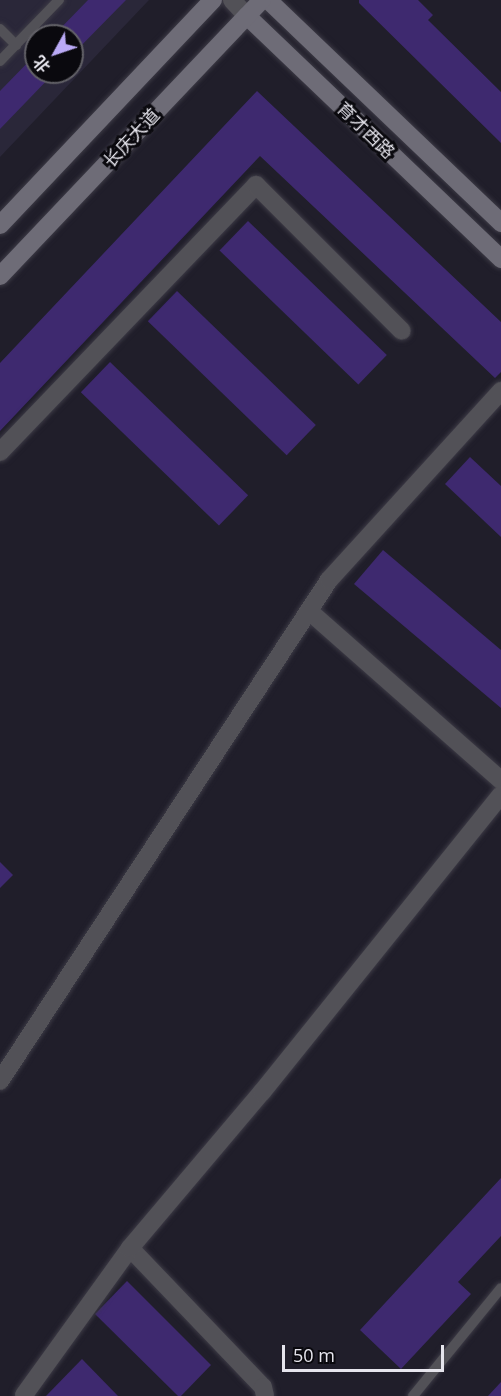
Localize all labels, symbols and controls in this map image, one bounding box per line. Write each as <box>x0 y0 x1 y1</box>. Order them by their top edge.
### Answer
north arrow <box>24 24 84 84</box>
text: 北 <box>28 51 55 77</box>
street label: 育才西路 <box>333 97 399 163</box>
street label: 长庆大道 <box>99 104 163 172</box>
scale bar <box>285 1333 447 1371</box>
text: 50 m <box>293 1343 335 1367</box>

